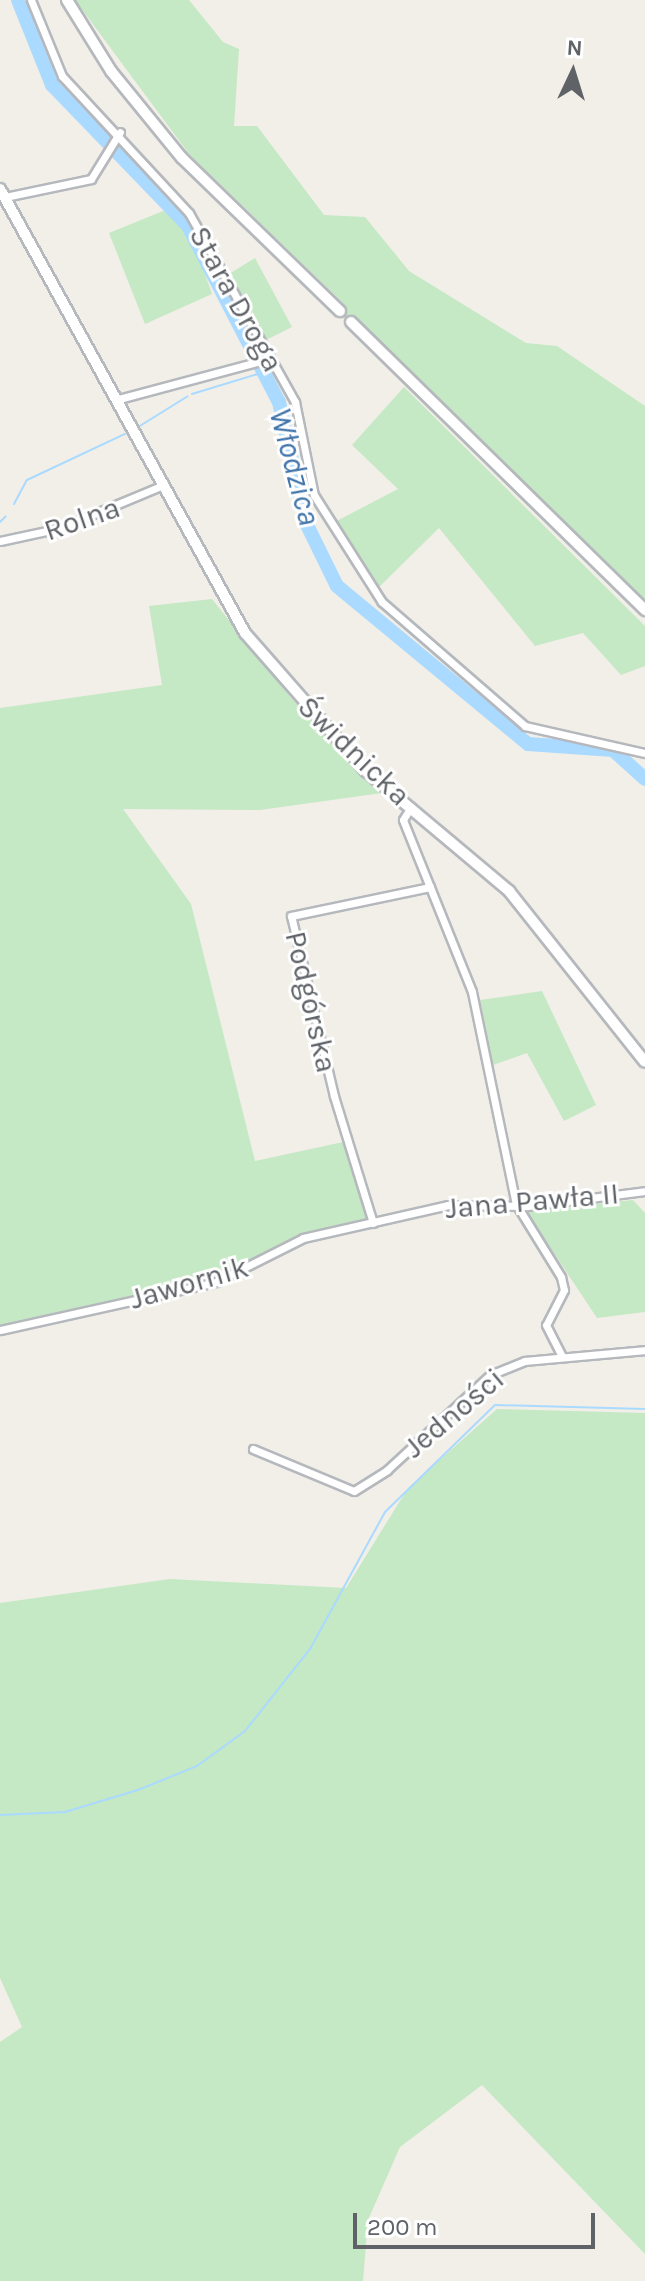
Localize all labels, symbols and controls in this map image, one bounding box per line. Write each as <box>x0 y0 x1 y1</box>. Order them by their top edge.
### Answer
north arrow <box>533 32 613 112</box>
text: N <box>566 35 583 62</box>
street label: Stara Droga <box>181 220 291 378</box>
water label: Włodzica <box>260 404 328 530</box>
street label: Rolna <box>39 489 125 549</box>
street label: Świdnicka <box>290 689 418 813</box>
street label: Podgórska <box>277 928 345 1076</box>
street label: Jana Pawła II <box>444 1175 620 1227</box>
street label: Jawornik <box>126 1249 252 1317</box>
street label: Jedności <box>396 1361 512 1465</box>
scale bar <box>357 2197 599 2247</box>
text: 200 m <box>367 2213 438 2241</box>

